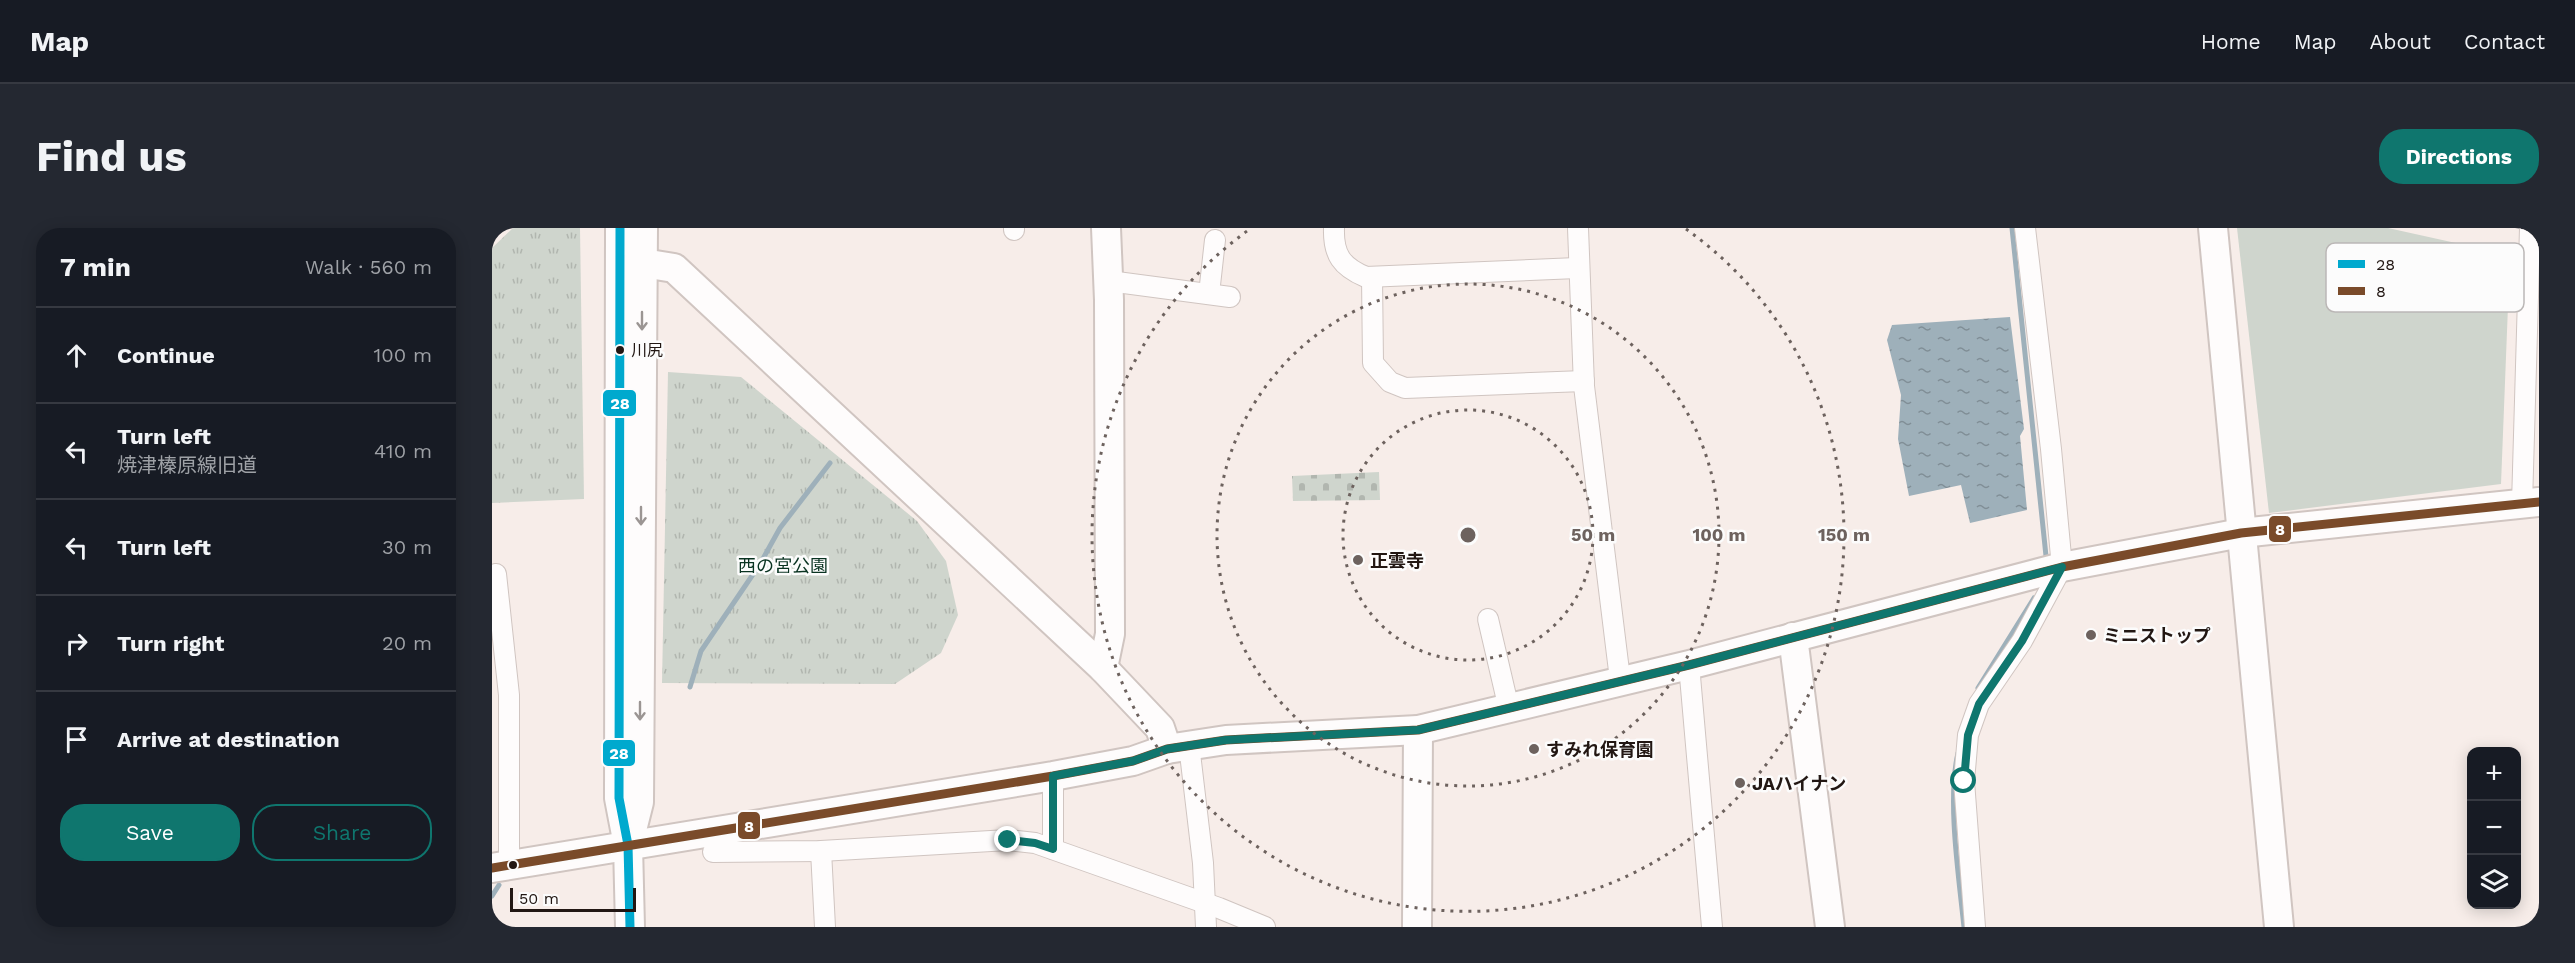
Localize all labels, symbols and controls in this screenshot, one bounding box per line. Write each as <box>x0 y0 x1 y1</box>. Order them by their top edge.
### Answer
text: Map <box>30 25 89 58</box>
text: Home <box>2201 29 2261 54</box>
text: Map <box>2294 29 2337 54</box>
text: About <box>2370 29 2431 54</box>
text: Contact <box>2464 29 2545 54</box>
button: Directions <box>2379 129 2539 184</box>
text: Find us <box>36 132 187 181</box>
legend <box>2326 243 2524 312</box>
text: 7 min <box>60 252 131 282</box>
text: Walk · 560 m <box>305 255 432 279</box>
text: 28 <box>2376 255 2395 274</box>
text: 8 <box>2376 282 2386 301</box>
one-way arrow <box>636 311 648 331</box>
icon: ahead <box>60 339 93 372</box>
place label: 川尻 <box>631 341 663 360</box>
text: Continue <box>117 343 215 368</box>
text: 100 m <box>373 343 432 367</box>
marker: 川尻 <box>614 344 626 356</box>
line badge: 28 <box>602 389 637 417</box>
text: 28 <box>610 394 630 413</box>
text: Turn left <box>117 424 211 449</box>
icon: left <box>60 435 93 468</box>
text: 410 m <box>374 439 432 463</box>
text: 焼津榛原線旧道 <box>117 453 257 477</box>
one-way arrow <box>635 506 647 526</box>
line badge: 8 <box>2268 515 2292 543</box>
text: 8 <box>2275 520 2285 539</box>
text: 50 m <box>1571 524 1615 545</box>
text: 100 m <box>1692 524 1746 545</box>
text: 150 m <box>1818 524 1870 545</box>
centre of rings <box>1458 525 1478 545</box>
icon: left <box>60 531 93 564</box>
text: Turn left <box>117 535 211 560</box>
text: 30 m <box>382 535 432 559</box>
place label: 正雲寺 <box>1370 550 1424 571</box>
marker: 正雲寺 <box>1351 553 1365 567</box>
park label: 西の宮公園 <box>738 555 828 576</box>
place label: ミニストップ <box>2103 625 2211 646</box>
icon: right <box>60 627 93 660</box>
marker: ミニストップ <box>2084 628 2098 642</box>
text: Turn right <box>117 631 224 656</box>
text: 20 m <box>382 631 432 655</box>
one-way arrow <box>634 701 646 721</box>
icon: arrive <box>60 723 93 756</box>
text: Arrive at destination <box>117 727 340 752</box>
line badge: 28 <box>602 739 636 767</box>
place label: すみれ保育園 <box>1546 739 1654 760</box>
marker: すみれ保育園 <box>1527 742 1541 756</box>
text: 28 <box>609 744 629 763</box>
map controls <box>2467 747 2521 909</box>
button: + <box>2467 747 2521 801</box>
route start <box>1950 767 1976 793</box>
place label: JAハイナン <box>1752 773 1846 794</box>
marker: JAハイナン <box>1733 776 1747 790</box>
button: − <box>2467 801 2521 855</box>
button: Save <box>60 804 240 861</box>
button: Share <box>252 804 432 861</box>
line badge: 8 <box>737 811 761 840</box>
text: 8 <box>744 817 754 836</box>
route end <box>994 826 1020 852</box>
button: layers <box>2467 855 2521 909</box>
unlabelled marker <box>507 859 519 871</box>
scale bar <box>510 885 636 912</box>
text: 50 m <box>519 889 559 908</box>

